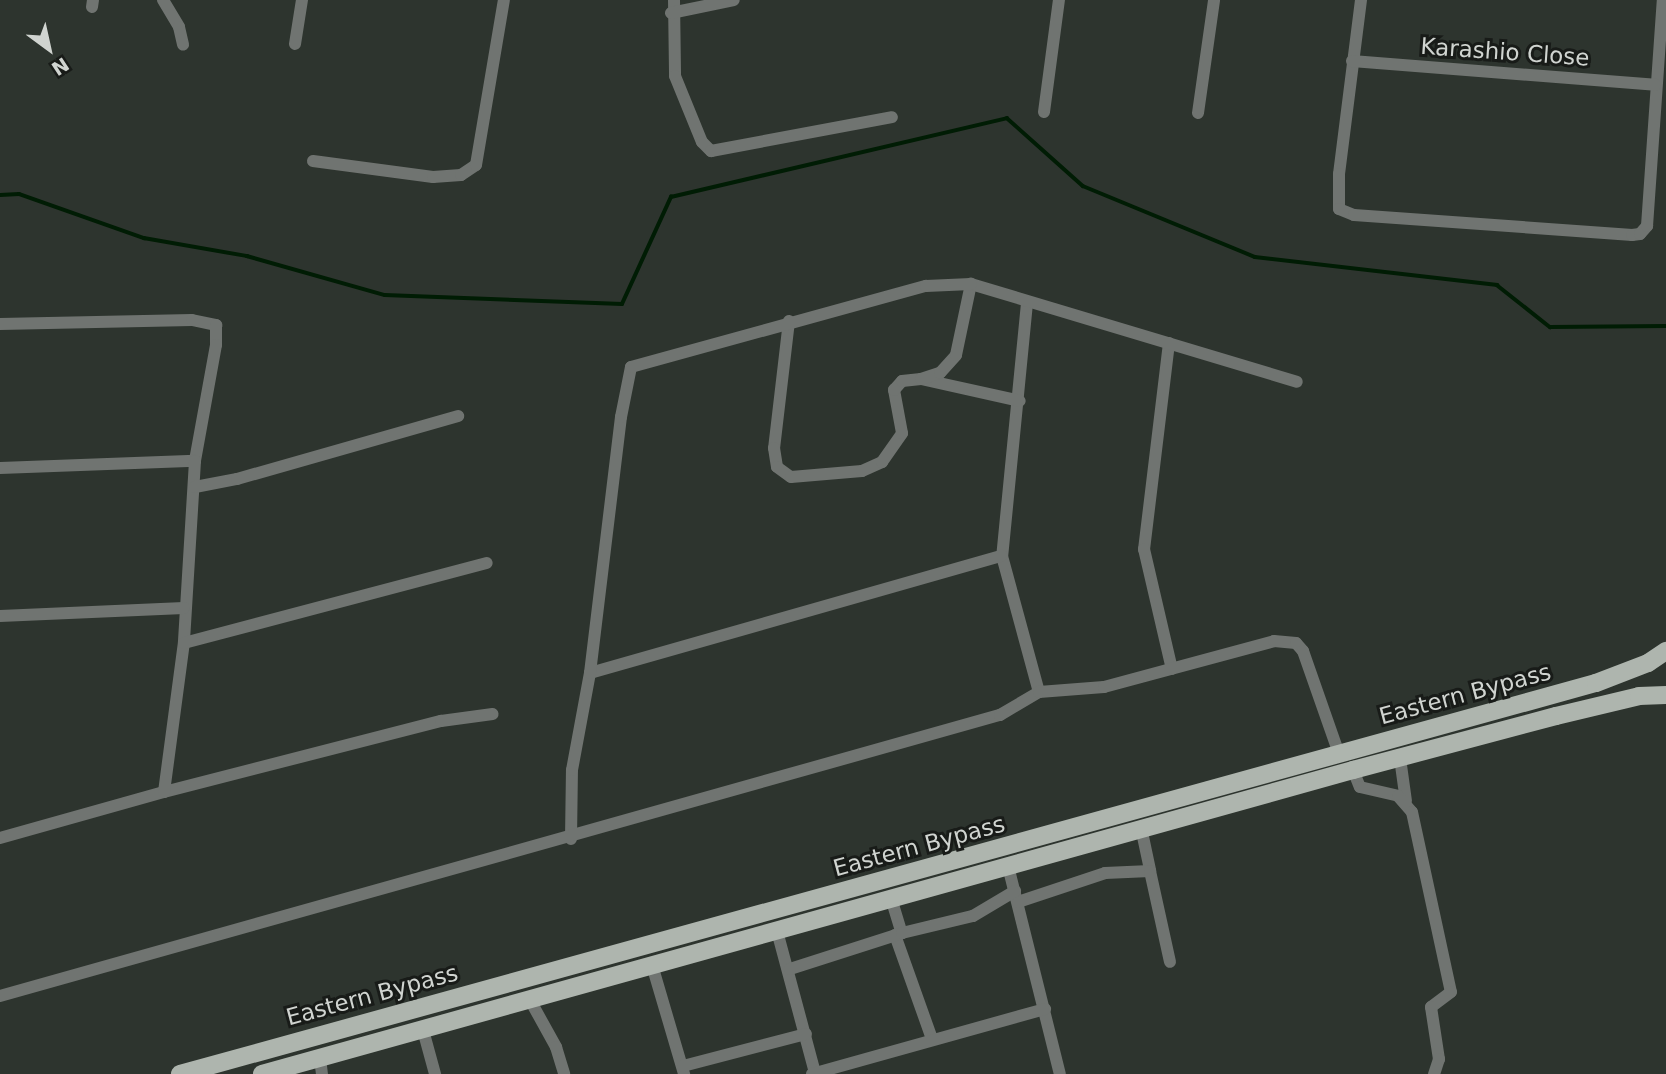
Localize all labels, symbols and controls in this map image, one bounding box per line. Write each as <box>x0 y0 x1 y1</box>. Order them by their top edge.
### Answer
north arrow <box>14 14 84 84</box>
street label: Karashio Close <box>1420 32 1590 72</box>
text: N <box>48 53 73 80</box>
street label: Eastern Bypass <box>1376 658 1554 730</box>
street label: Eastern Bypass <box>830 810 1008 882</box>
street label: Eastern Bypass <box>283 959 461 1031</box>

